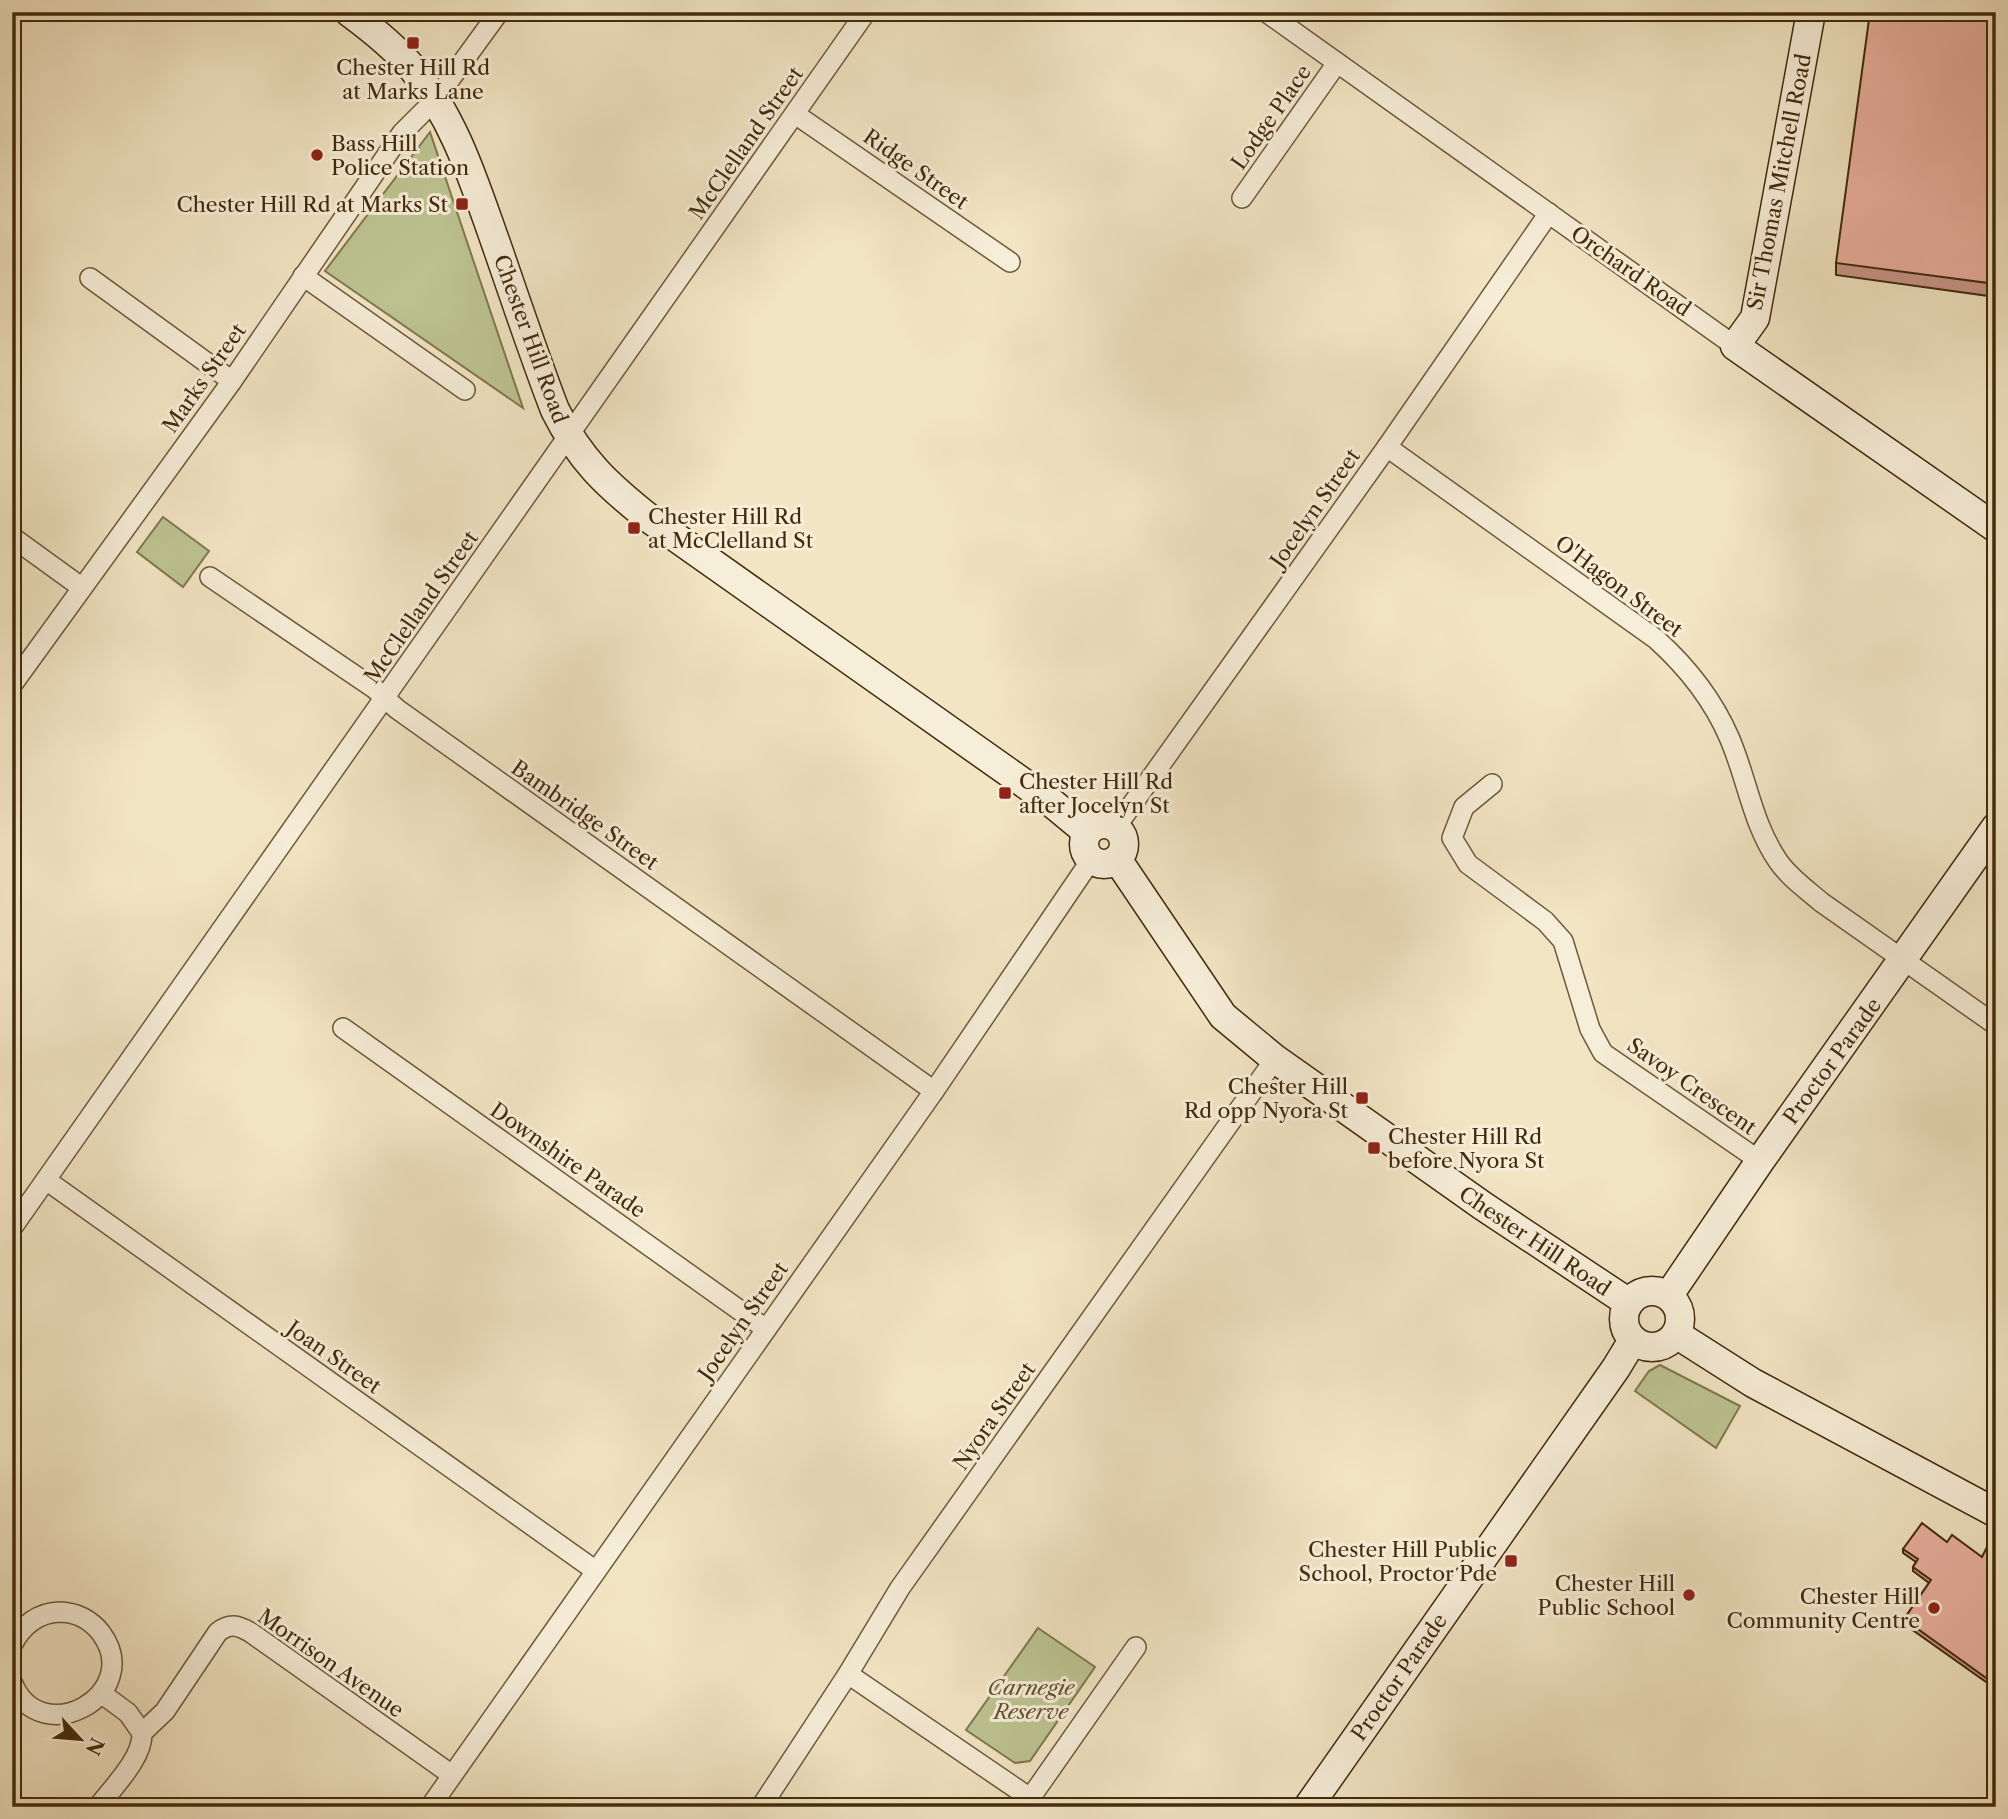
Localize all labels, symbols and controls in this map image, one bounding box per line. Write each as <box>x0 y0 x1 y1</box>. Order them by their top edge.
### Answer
marker: Chester Hill Rd at Marks Lane <box>405 35 421 51</box>
street label: Sir Thomas Mitchell Road <box>1742 52 1816 312</box>
place label: Chester Hill Rd at Marks Lane <box>336 55 490 104</box>
street label: Lodge Place <box>1226 60 1316 174</box>
street label: McClelland Street <box>684 61 808 224</box>
street label: Ridge Street <box>859 124 974 215</box>
place label: Bass Hill Police Station <box>331 131 469 180</box>
marker: Bass Hill Police Station <box>309 147 325 163</box>
place label: Chester Hill Rd at Marks St <box>177 192 449 217</box>
marker: Chester Hill Rd at Marks St <box>454 196 470 212</box>
street label: Orchard Road <box>1566 221 1696 322</box>
street label: Chester Hill Road <box>489 251 573 427</box>
street label: Marks Street <box>157 318 251 437</box>
street label: Jocelyn Street <box>1263 444 1365 574</box>
place label: Chester Hill Rd at McClelland St <box>648 504 814 553</box>
marker: Chester Hill Rd at McClelland St <box>626 520 642 536</box>
street label: McClelland Street <box>359 525 483 688</box>
street label: O'Hagon Street <box>1550 530 1688 642</box>
street label: Bambridge Street <box>507 755 664 875</box>
place label: Chester Hill Rd after Jocelyn St <box>1019 769 1173 818</box>
marker: Chester Hill Rd after Jocelyn St <box>997 785 1013 801</box>
street label: Proctor Parade <box>1778 993 1886 1129</box>
street label: Savoy Crescent <box>1623 1032 1762 1140</box>
place label: Chester Hill Rd opp Nyora St <box>1184 1074 1349 1123</box>
marker: Chester Hill Rd opp Nyora St <box>1354 1090 1370 1106</box>
street label: Downshire Parade <box>486 1097 650 1223</box>
place label: Chester Hill Rd before Nyora St <box>1388 1124 1545 1173</box>
marker: Chester Hill Rd before Nyora St <box>1366 1140 1382 1156</box>
street label: Chester Hill Road <box>1454 1181 1616 1301</box>
street label: Jocelyn Street <box>691 1257 793 1387</box>
street label: Joan Street <box>280 1314 386 1399</box>
street label: Nyora Street <box>948 1357 1041 1475</box>
place label: Chester Hill Public School, Proctor Pde <box>1299 1537 1497 1586</box>
marker: Chester Hill Public School, Proctor Pde <box>1503 1553 1519 1569</box>
place label: Chester Hill Public School <box>1538 1571 1675 1620</box>
place label: Chester Hill Community Centre <box>1726 1584 1920 1633</box>
marker: Chester Hill Public School <box>1681 1587 1697 1603</box>
marker: Chester Hill Community Centre <box>1926 1600 1942 1616</box>
street label: Morrison Avenue <box>253 1603 409 1723</box>
street label: Proctor Parade <box>1346 1609 1452 1745</box>
park label: Carnegie Reserve <box>988 1675 1075 1724</box>
north arrow <box>46 1703 116 1773</box>
text: N <box>81 1734 109 1759</box>

